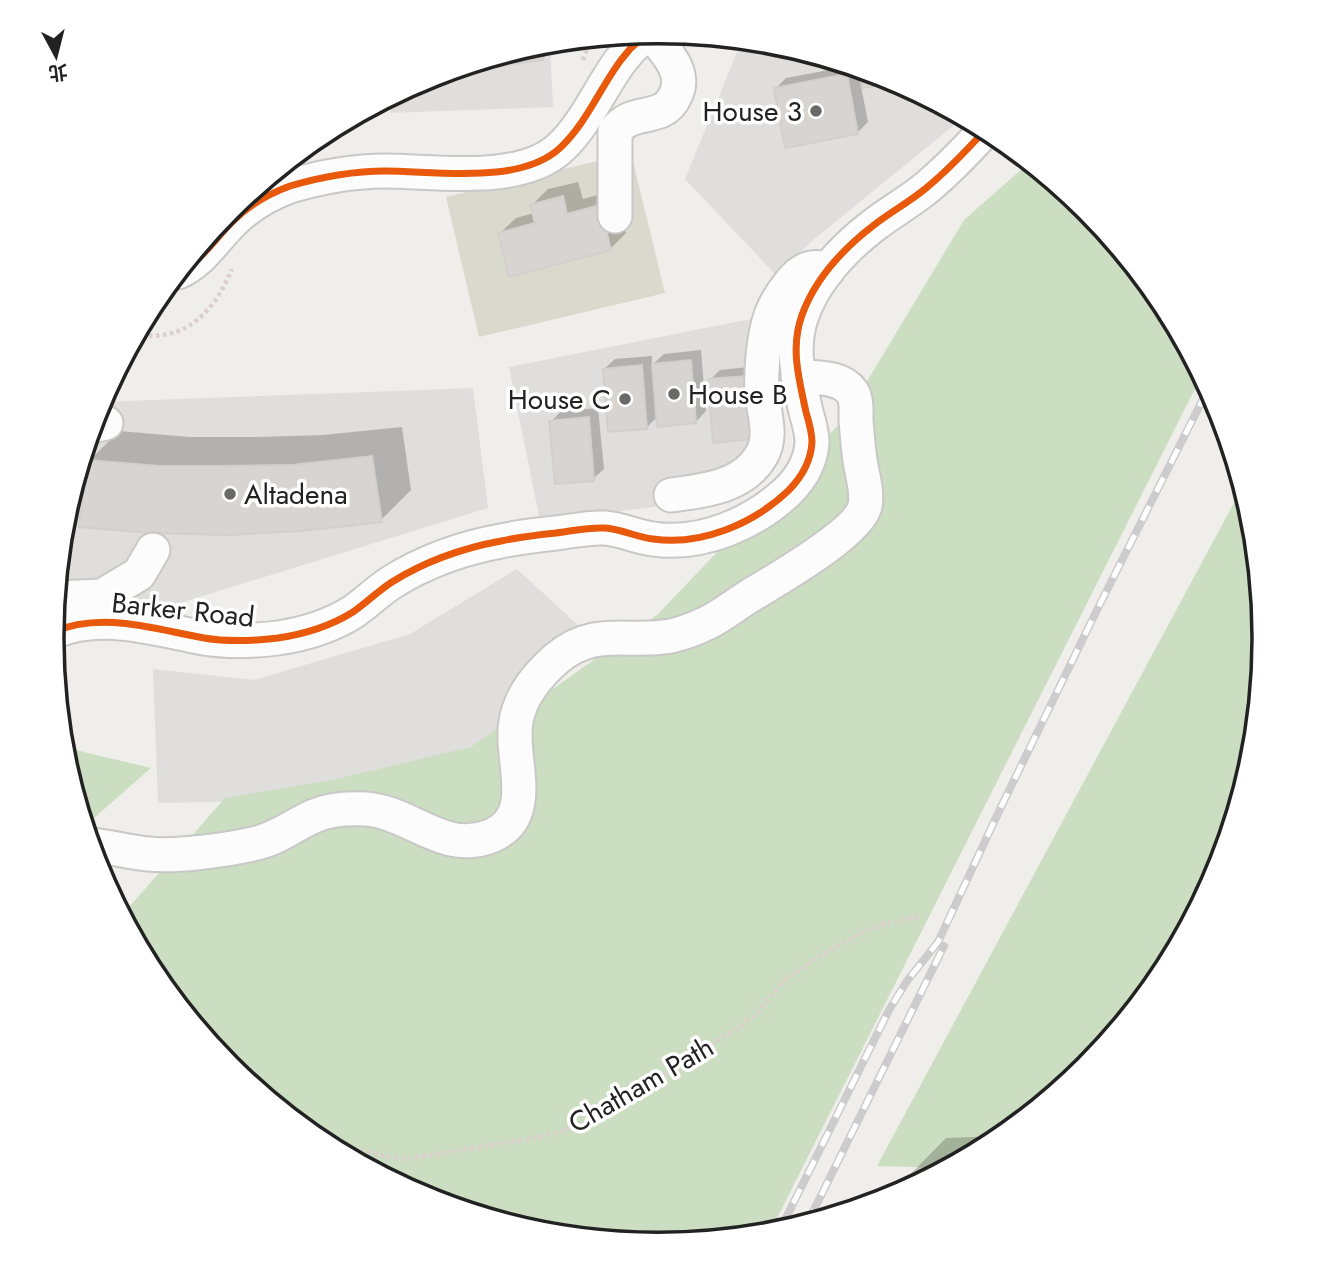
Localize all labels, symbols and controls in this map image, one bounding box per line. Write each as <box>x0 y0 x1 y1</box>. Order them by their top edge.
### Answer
north arrow <box>21 21 91 91</box>
text: 北 <box>47 58 69 87</box>
place label: House 3 <box>703 91 802 132</box>
marker: House 3 <box>808 103 824 119</box>
place label: House B <box>688 374 788 415</box>
place label: House C <box>508 379 611 420</box>
marker: House B <box>666 386 682 402</box>
marker: House C <box>617 391 633 407</box>
place label: Altadena <box>244 474 348 515</box>
marker: Altadena <box>222 486 238 502</box>
street label: Barker Road <box>110 582 256 638</box>
street label: Chatham Path <box>561 1027 721 1143</box>

